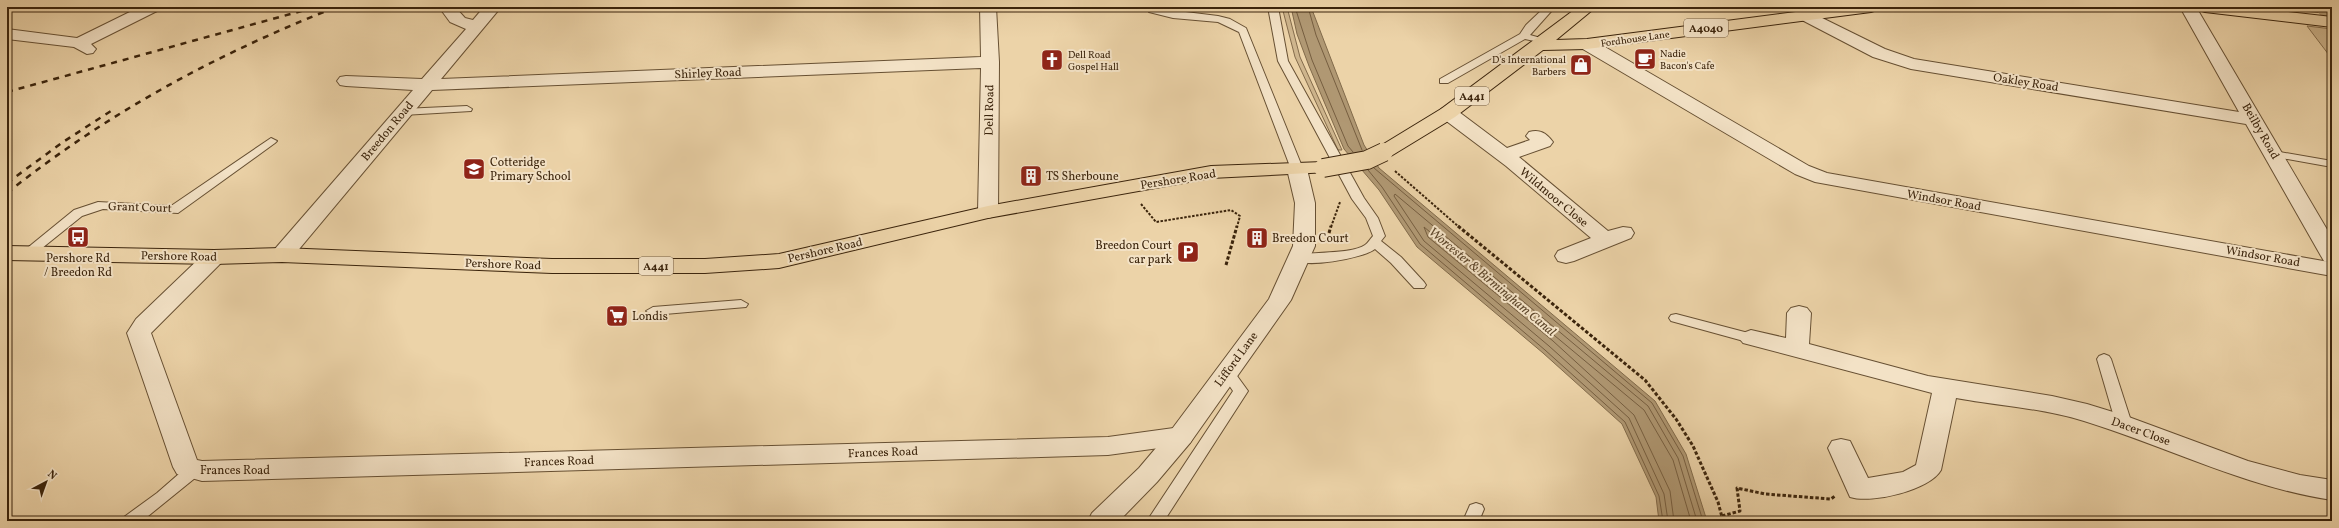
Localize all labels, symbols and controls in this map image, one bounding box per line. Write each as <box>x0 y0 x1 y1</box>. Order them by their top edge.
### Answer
road number: A4040 <box>1684 19 1728 37</box>
street label: Fordhouse Lane <box>1600 27 1671 51</box>
cafe icon: Nadie Bacon's Cafe <box>1632 46 1658 72</box>
church icon: Dell Road Gospel Hall <box>1039 47 1065 73</box>
place label: Nadie Bacon's Cafe <box>1660 47 1715 73</box>
place label: Dell Road Gospel Hall <box>1068 48 1119 74</box>
shop icon: D's International Barbers <box>1568 52 1594 78</box>
place label: D's International Barbers <box>1492 53 1566 79</box>
street label: Shirley Road <box>674 65 742 83</box>
street label: Oakley Road <box>1992 70 2060 96</box>
street label: Dell Road <box>982 84 998 136</box>
road number: A441 <box>1455 87 1489 105</box>
street label: Breedon Road <box>358 98 418 165</box>
street label: Beilby Road <box>2238 100 2283 163</box>
place label: Cotteridge Primary School <box>490 155 571 185</box>
school or university icon: Cotteridge Primary School <box>461 156 487 182</box>
building icon: TS Sherboune <box>1018 163 1044 189</box>
street label: Wildmoor Close <box>1516 164 1591 231</box>
street label: Pershore Road <box>1139 166 1217 194</box>
place label: TS Sherboune <box>1046 169 1119 185</box>
street label: Windsor Road <box>1905 187 1983 215</box>
street label: Grant Court <box>108 199 172 217</box>
bus stop icon: Pershore Rd / Breedon Rd <box>65 224 91 250</box>
water label: Worcester & Birmingham Canal <box>1424 224 1560 342</box>
building icon: Breedon Court <box>1244 225 1270 251</box>
place label: Breedon Court <box>1272 231 1349 247</box>
street label: Pershore Road <box>786 235 864 267</box>
place label: Breedon Court car park <box>1095 238 1172 268</box>
parking icon: Breedon Court car park <box>1175 239 1201 265</box>
street label: Windsor Road <box>2224 243 2302 271</box>
street label: Pershore Road <box>141 248 218 266</box>
place label: Pershore Rd / Breedon Rd <box>44 251 112 281</box>
street label: Pershore Road <box>465 256 542 274</box>
road number: A441 <box>639 257 673 275</box>
supermarket icon: Londis <box>604 303 630 329</box>
place label: Londis <box>632 309 668 325</box>
street label: Lifford Lane <box>1211 329 1262 390</box>
street label: Dacer Close <box>2109 414 2173 450</box>
street label: Frances Road <box>848 444 919 462</box>
street label: Frances Road <box>524 453 595 471</box>
north arrow <box>26 462 66 502</box>
street label: Frances Road <box>200 463 270 479</box>
text: N <box>44 467 60 484</box>

